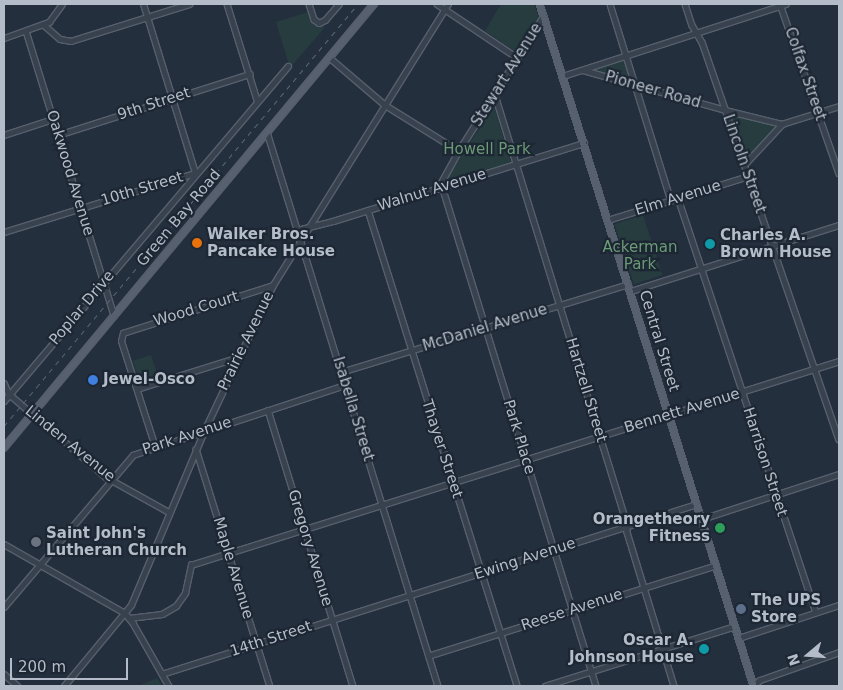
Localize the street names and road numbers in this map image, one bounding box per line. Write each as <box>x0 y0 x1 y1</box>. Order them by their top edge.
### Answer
street label: Stewart Avenue <box>468 20 546 130</box>
street label: Colfax Street <box>781 25 829 123</box>
street label: Pioneer Road <box>603 68 703 112</box>
street label: 9th Street <box>115 84 193 124</box>
street label: Oakwood Avenue <box>42 108 98 238</box>
street label: Lincoln Street <box>719 112 769 216</box>
street label: Walnut Avenue <box>376 165 488 215</box>
street label: Green Bay Road <box>133 166 225 270</box>
street label: 10th Street <box>99 168 185 210</box>
street label: Elm Avenue <box>633 176 723 220</box>
street label: Poplar Drive <box>46 267 118 349</box>
street label: Wood Court <box>151 288 241 330</box>
street label: Prairie Avenue <box>214 288 278 394</box>
street label: Central Street <box>635 288 683 394</box>
street label: McDaniel Avenue <box>420 300 550 356</box>
street label: Hartzell Street <box>562 336 610 444</box>
street label: Isabella Street <box>329 355 377 463</box>
street label: Bennett Avenue <box>622 385 742 437</box>
street label: Thayer Street <box>418 397 466 501</box>
street label: Park Place <box>499 398 539 476</box>
street label: Linden Avenue <box>21 402 119 486</box>
street label: Harrison Street <box>739 405 791 519</box>
street label: Park Avenue <box>140 413 234 459</box>
street label: Gregory Avenue <box>284 488 336 608</box>
street label: Maple Avenue <box>209 515 257 621</box>
street label: Ewing Avenue <box>472 534 578 584</box>
street label: Reese Avenue <box>519 585 625 635</box>
street label: 14th Street <box>228 617 314 661</box>

